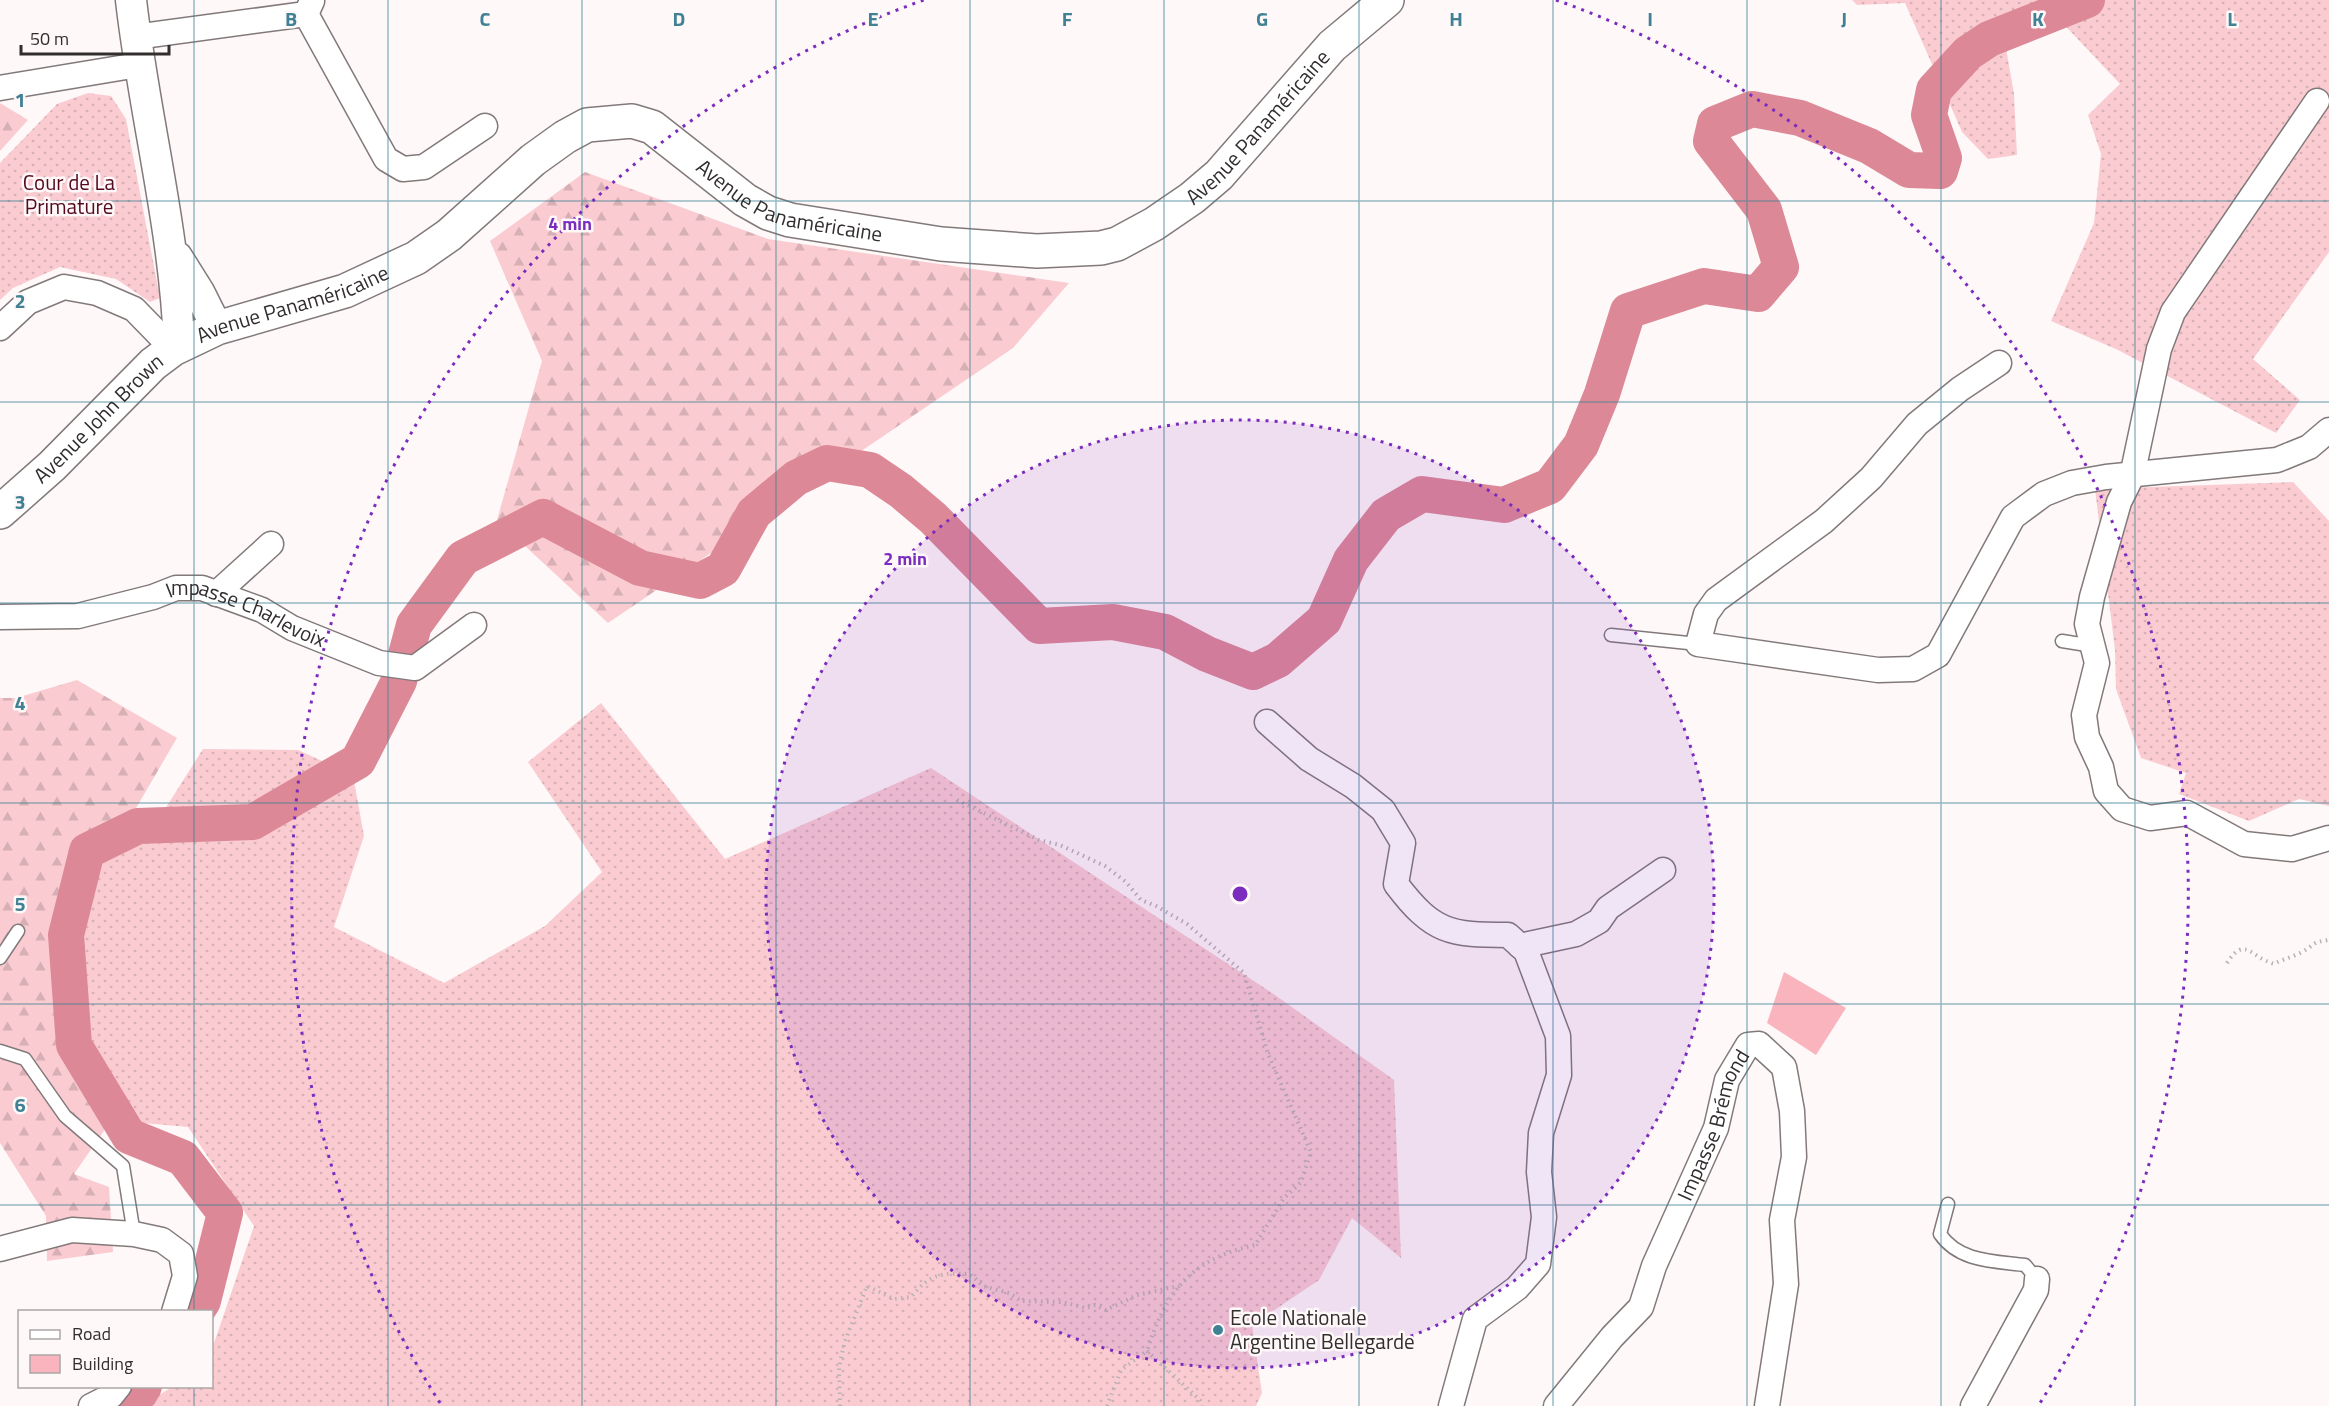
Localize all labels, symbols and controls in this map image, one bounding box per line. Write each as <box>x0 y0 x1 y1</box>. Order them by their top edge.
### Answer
text: B <box>285 3 297 34</box>
text: C <box>480 3 491 34</box>
text: D <box>673 3 685 34</box>
text: E <box>867 3 879 34</box>
text: F <box>1062 3 1073 34</box>
text: G <box>1256 3 1268 34</box>
text: H <box>1449 3 1463 34</box>
text: I <box>1647 3 1653 34</box>
text: J <box>1841 3 1847 34</box>
text: K <box>2032 3 2044 34</box>
text: L <box>2227 3 2237 34</box>
scale bar <box>21 18 170 56</box>
text: 50 m <box>30 25 69 52</box>
street label: Avenue Panaméricaine <box>1178 42 1337 212</box>
text: 1 <box>14 84 26 115</box>
street label: Avenue Panaméricaine <box>690 151 885 249</box>
park label: Cour de La Primature <box>23 166 116 222</box>
text: 4 min <box>548 210 592 237</box>
street label: Avenue Panaméricaine <box>190 256 394 351</box>
text: 2 <box>14 285 26 316</box>
street label: Avenue John Brown <box>26 345 170 490</box>
text: 3 <box>14 486 26 517</box>
text: 2 min <box>883 545 927 572</box>
street label: Impasse Charlevoix <box>160 571 331 655</box>
text: 4 <box>14 687 26 718</box>
centre of rings <box>1230 884 1250 904</box>
text: 5 <box>14 888 26 919</box>
street label: Impasse Brémond <box>1668 1043 1757 1206</box>
text: 6 <box>14 1089 26 1120</box>
place label: Ecole Nationale Argentine Bellegarde <box>1230 1301 1415 1357</box>
legend <box>18 1310 213 1388</box>
text: Road <box>72 1320 111 1347</box>
marker: Ecole Nationale Argentine Bellegarde <box>1211 1323 1225 1337</box>
text: Building <box>72 1350 133 1377</box>

